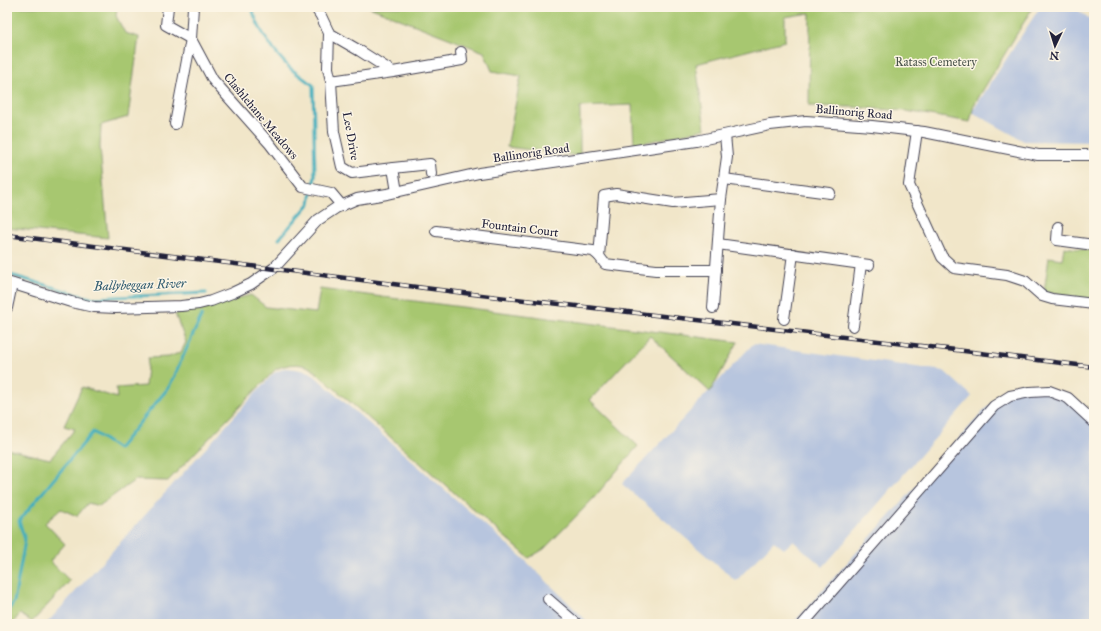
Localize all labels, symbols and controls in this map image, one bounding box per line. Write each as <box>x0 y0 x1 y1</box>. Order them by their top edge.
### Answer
north arrow <box>1035 26 1075 66</box>
text: N <box>1049 49 1059 62</box>
park label: Ratass Cemetery <box>895 55 977 69</box>
street label: Clashlehane Meadows <box>221 70 301 162</box>
street label: Ballinorig Road <box>815 102 893 123</box>
street label: Lee Drive <box>340 111 362 161</box>
street label: Ballinorig Road <box>492 141 570 166</box>
street label: Fountain Court <box>481 216 560 240</box>
water label: Ballybeggan River <box>93 275 187 295</box>

